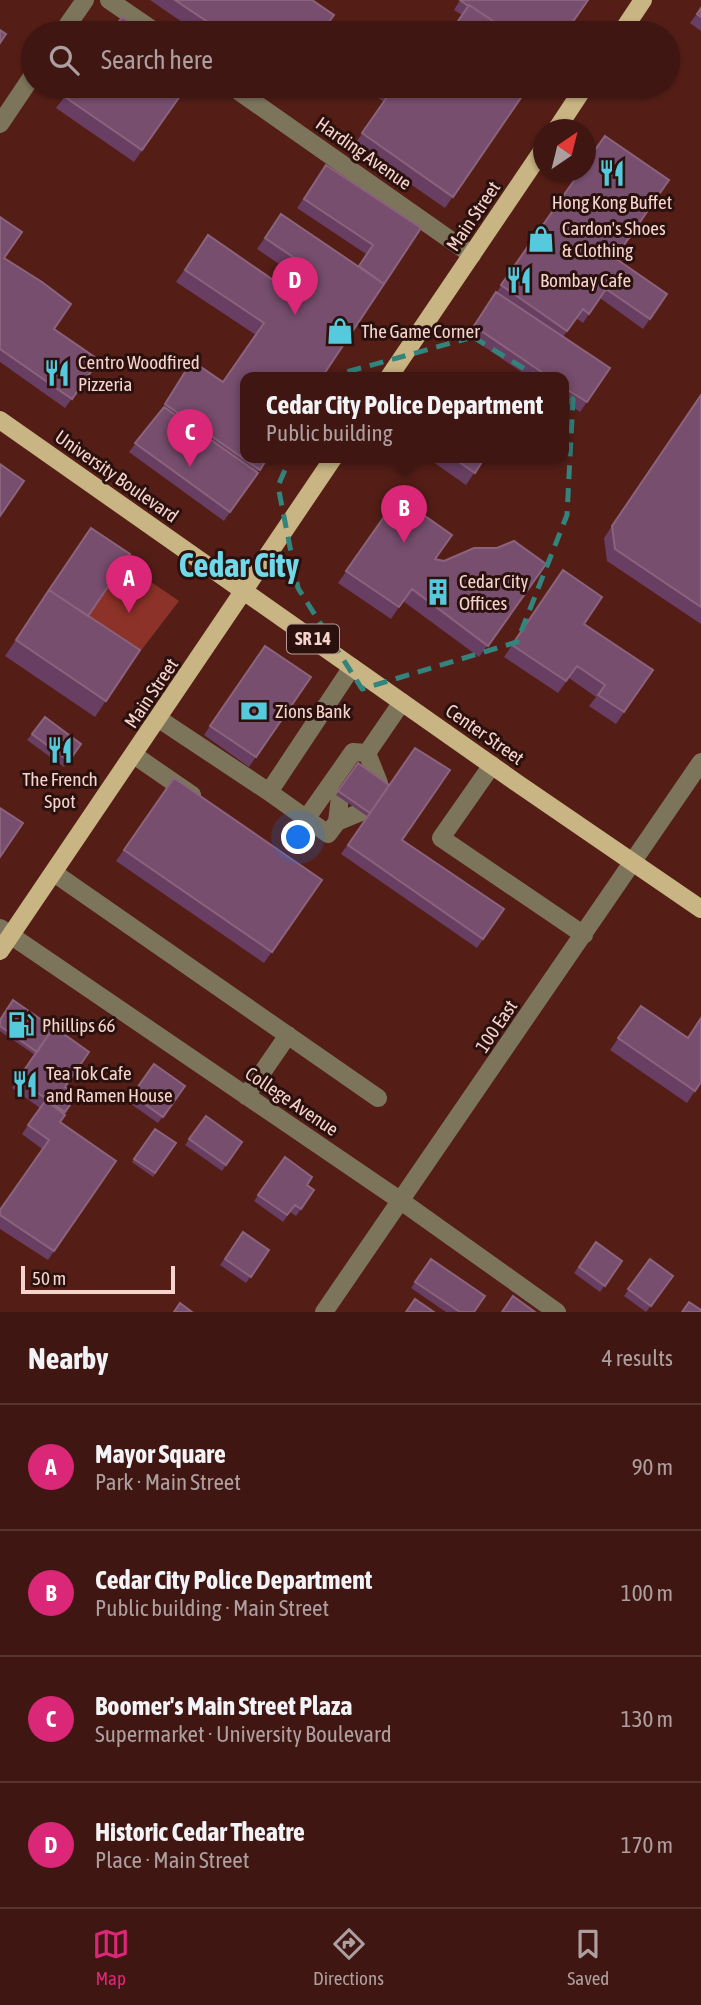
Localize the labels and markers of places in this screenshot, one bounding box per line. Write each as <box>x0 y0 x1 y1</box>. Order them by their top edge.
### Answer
restaurant icon: Hong Kong Buffet <box>597 158 627 188</box>
place label: Hong Kong Buffet <box>552 191 672 213</box>
place label: Cardon's Shoes & Clothing <box>562 217 666 261</box>
shop icon: Cardon's Shoes & Clothing <box>526 224 556 254</box>
pin: D <box>272 257 318 315</box>
restaurant icon: Bombay Cafe <box>504 265 534 295</box>
place label: Bombay Cafe <box>540 269 631 291</box>
shop icon: The Game Corner <box>325 316 355 346</box>
place label: The Game Corner <box>361 320 480 342</box>
place label: Centro Woodfired Pizzeria <box>78 351 200 395</box>
restaurant icon: Centro Woodfired Pizzeria <box>42 358 72 388</box>
pin: C <box>167 409 213 467</box>
pin: B <box>381 485 427 543</box>
pin: A <box>106 555 152 613</box>
place label: Cedar City Offices <box>459 570 529 614</box>
building icon: Cedar City Offices <box>423 577 453 607</box>
bank icon: Zions Bank <box>239 696 269 726</box>
place label: Zions Bank <box>275 700 351 722</box>
restaurant icon: The French Spot <box>45 735 75 765</box>
place label: The French Spot <box>22 768 98 812</box>
fuel station icon: Phillips 66 <box>6 1010 36 1040</box>
place label: Phillips 66 <box>42 1014 116 1036</box>
place label: Tea Tok Cafe and Ramen House <box>46 1062 173 1106</box>
restaurant icon: Tea Tok Cafe and Ramen House <box>10 1069 40 1099</box>

